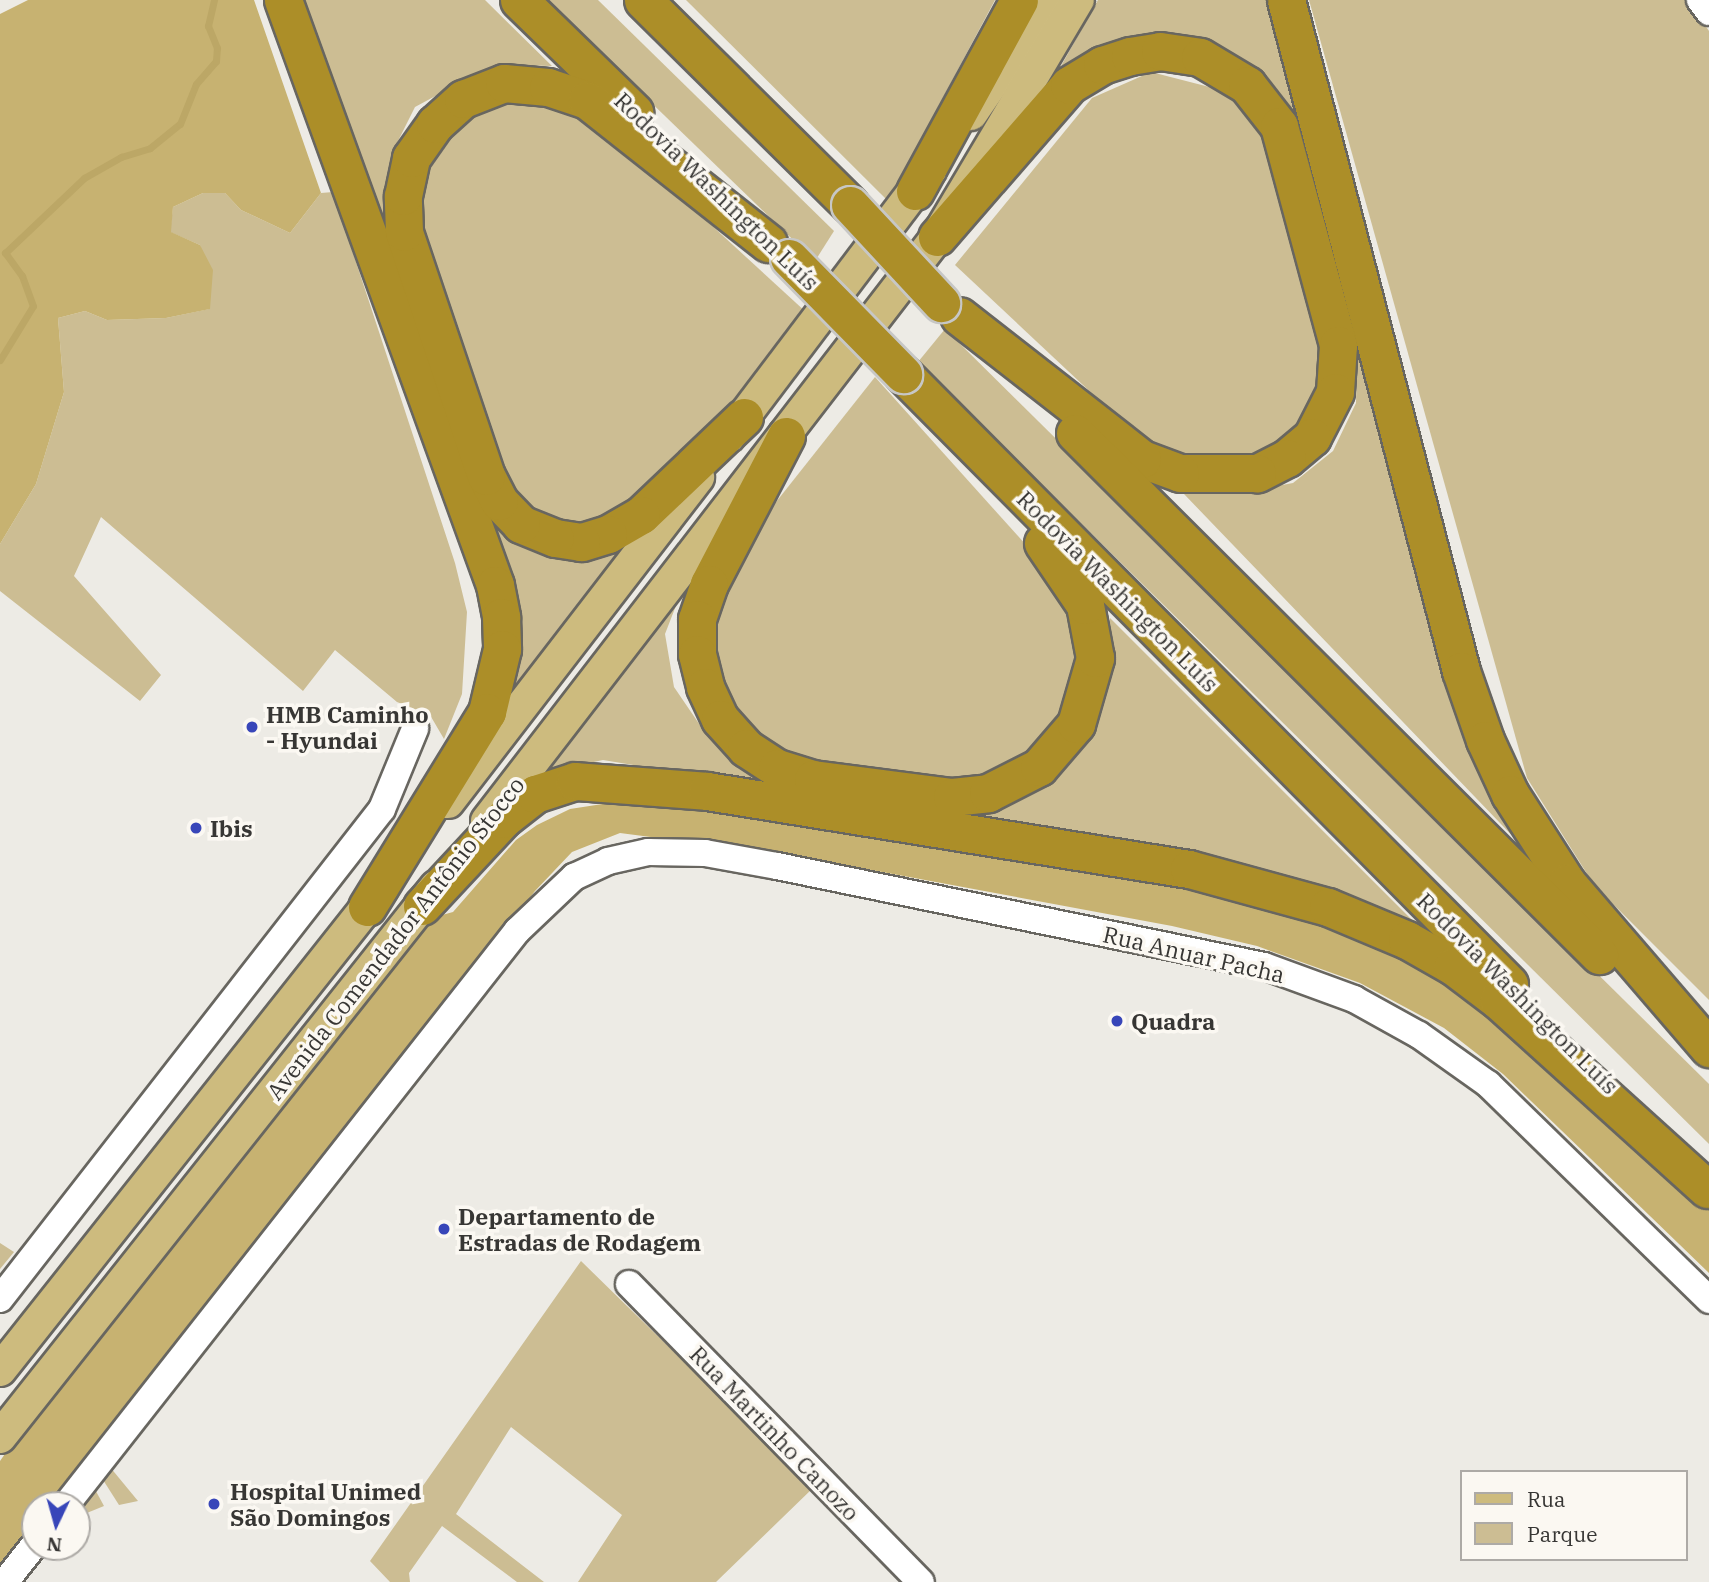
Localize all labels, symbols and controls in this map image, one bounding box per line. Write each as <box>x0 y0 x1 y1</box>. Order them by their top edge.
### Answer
street label: Rodovia Washington Luís <box>609 86 825 296</box>
street label: Rodovia Washington Luís <box>1012 485 1224 697</box>
place label: HMB Caminho - Hyundai <box>266 700 429 754</box>
marker: HMB Caminho - Hyundai <box>244 719 260 735</box>
street label: Avenida Comendador Antônio Stocco <box>260 771 530 1105</box>
place label: Ibis <box>210 814 253 842</box>
marker: Ibis <box>188 820 204 836</box>
street label: Rodovia Washington Luís <box>1412 887 1624 1099</box>
street label: Rua Anuar Pacha <box>1100 920 1288 988</box>
place label: Quadra <box>1131 1007 1216 1035</box>
marker: Quadra <box>1109 1013 1125 1029</box>
place label: Departamento de Estradas de Rodagem <box>458 1202 701 1256</box>
marker: Departamento de Estradas de Rodagem <box>436 1221 452 1237</box>
street label: Rua Martinho Canozo <box>684 1340 866 1526</box>
legend <box>1460 1470 1688 1561</box>
place label: Hospital Unimed São Domingos <box>230 1477 421 1531</box>
text: Rua <box>1527 1485 1565 1513</box>
north arrow <box>21 1491 91 1561</box>
marker: Hospital Unimed São Domingos <box>204 1494 224 1514</box>
text: Parque <box>1527 1520 1597 1548</box>
text: N <box>46 1532 63 1558</box>

